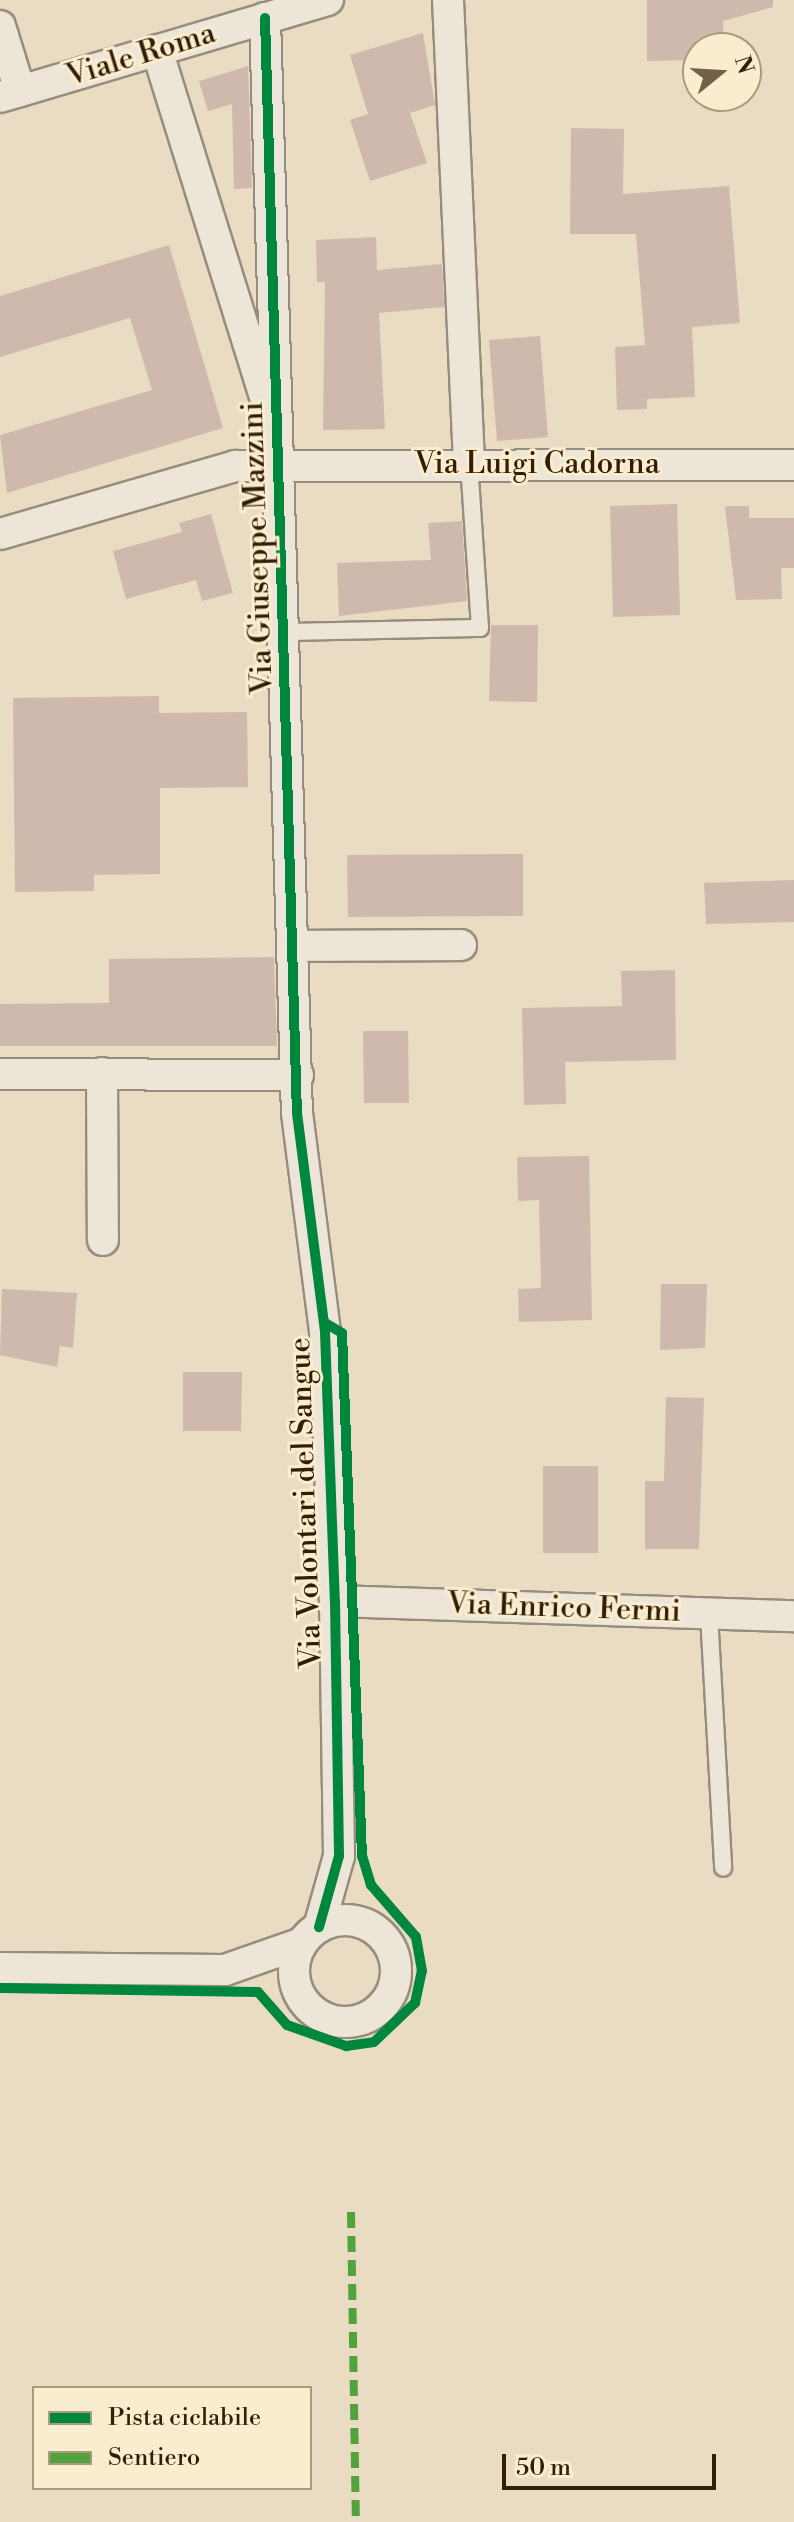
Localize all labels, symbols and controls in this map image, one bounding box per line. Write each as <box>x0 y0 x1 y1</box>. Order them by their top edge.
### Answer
street label: Viale Roma <box>62 15 220 95</box>
north arrow <box>682 32 762 112</box>
text: N <box>728 53 759 77</box>
street label: Via Giuseppe Mazzini <box>235 401 281 695</box>
street label: Via Luigi Cadorna <box>414 446 660 482</box>
street label: Via Volontari del Sangue <box>282 1337 330 1669</box>
street label: Via Enrico Fermi <box>447 1586 681 1630</box>
legend <box>32 2386 312 2490</box>
text: Pista ciclabile <box>108 2403 261 2433</box>
scale bar <box>506 2438 720 2488</box>
text: Sentiero <box>108 2443 200 2473</box>
text: 50 m <box>516 2453 571 2483</box>

